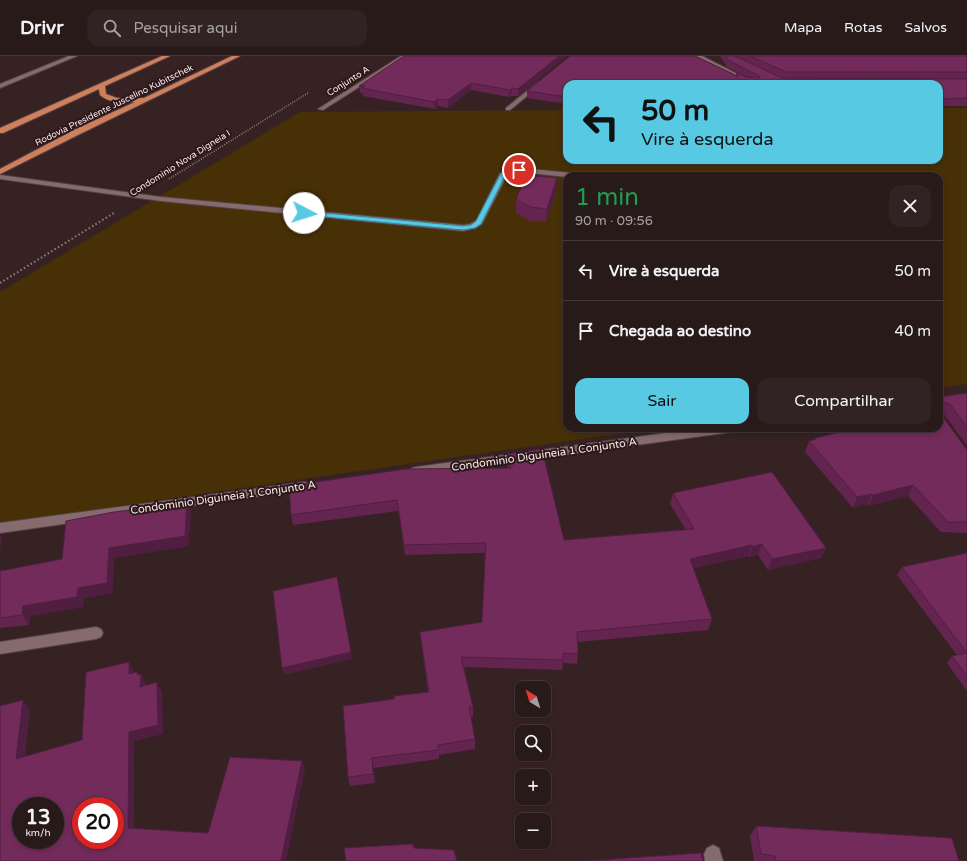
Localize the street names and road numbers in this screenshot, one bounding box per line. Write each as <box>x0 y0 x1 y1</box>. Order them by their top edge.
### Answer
street label: Rodovia Presidente Juscelino Kubitschek <box>33 62 195 149</box>
street label: Conjunto A <box>325 64 372 99</box>
street label: Condominio Nova Digneia I <box>128 128 232 199</box>
street label: Condominio Diguineia 1 Conjunto A <box>451 435 637 474</box>
street label: Condominio Diguineia 1 Conjunto A <box>130 478 316 517</box>

